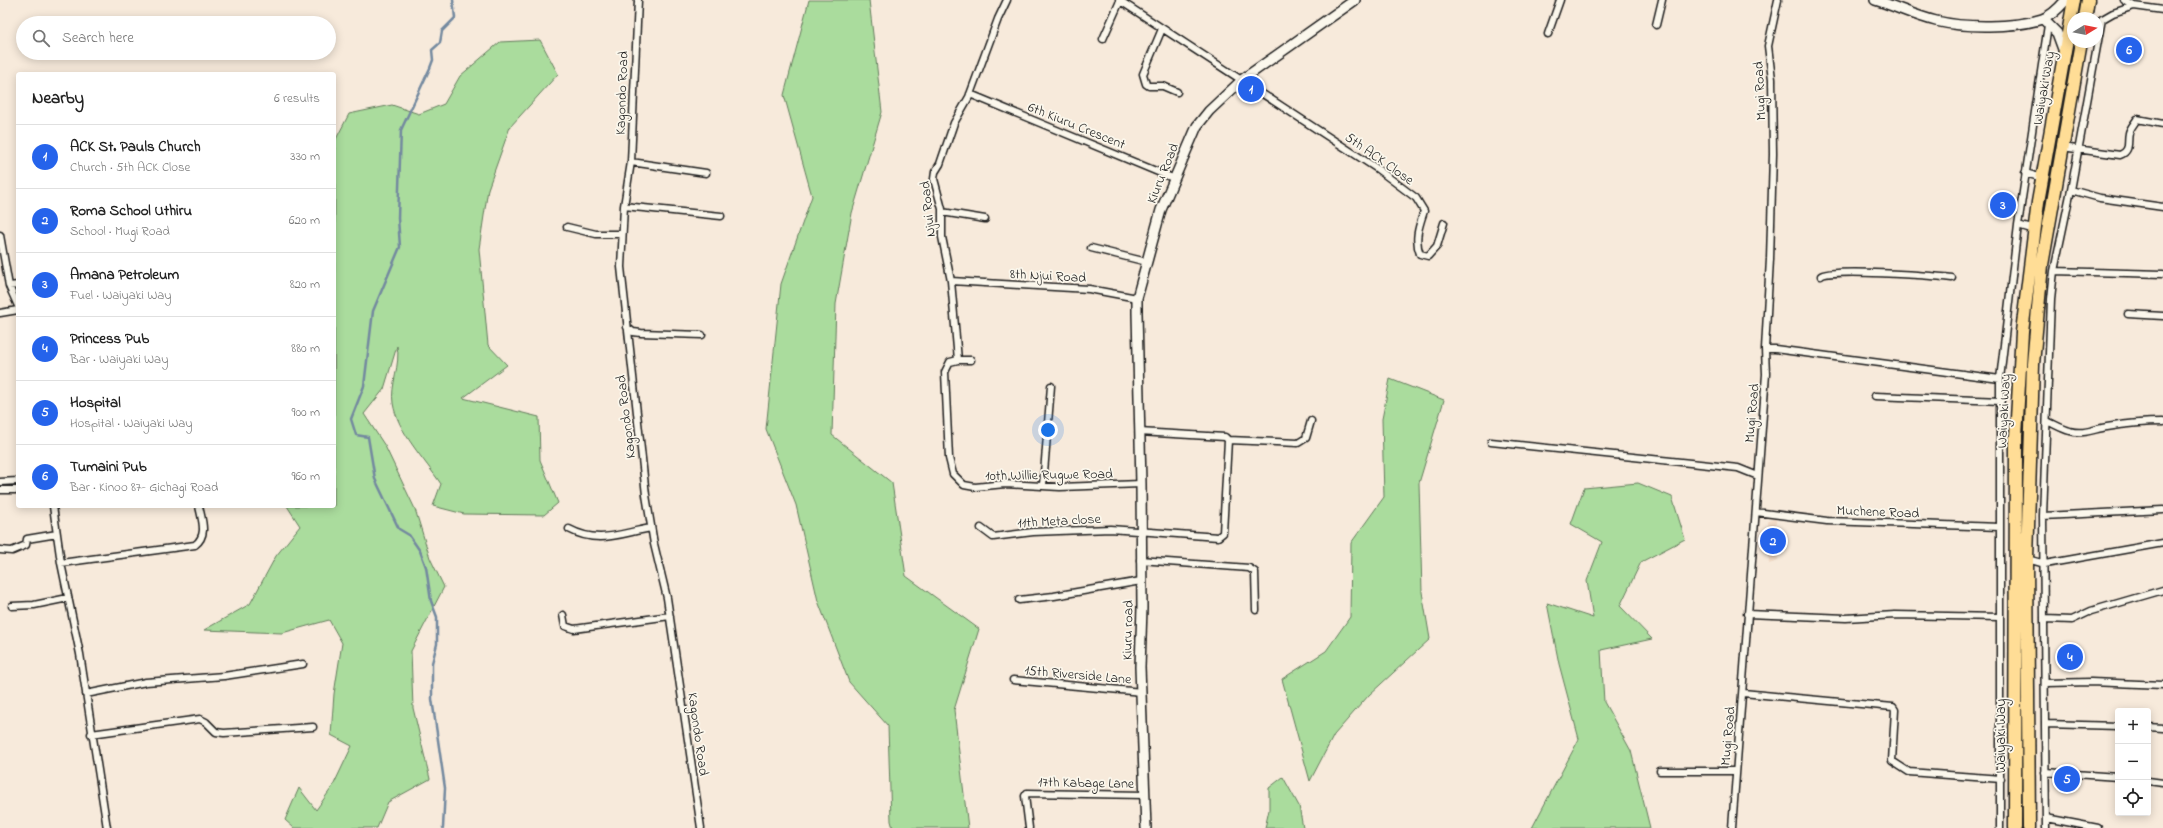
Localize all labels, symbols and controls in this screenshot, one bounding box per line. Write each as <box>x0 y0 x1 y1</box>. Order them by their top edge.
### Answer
north arrow <box>2067 12 2103 48</box>
search box <box>16 16 336 60</box>
icon: search <box>30 27 52 49</box>
text: Search here <box>62 27 134 49</box>
pin: 6 <box>2116 35 2142 65</box>
street label: Waiyaki Way <box>2028 49 2062 127</box>
street label: Kagondo Road <box>611 51 635 135</box>
street label: Mugi Road <box>1748 61 1774 121</box>
pin: 1 <box>1238 74 1264 104</box>
text: Nearby <box>32 86 84 111</box>
text: 6 results <box>274 89 320 108</box>
street label: 6th Kiuru Crescent <box>1024 97 1129 156</box>
street label: 5th ACK Close <box>1340 128 1419 191</box>
text: ACK St. Pauls Church <box>70 136 201 158</box>
street label: Kiuru Road <box>1142 140 1185 207</box>
text: 1 <box>43 147 47 166</box>
text: 330 m <box>290 147 320 166</box>
text: Church · 5th ACK Close <box>70 158 190 177</box>
street label: Njui Road <box>915 180 942 238</box>
pin: 3 <box>1990 190 2016 220</box>
text: Roma School Uthiru <box>70 200 192 222</box>
text: 2 <box>42 211 48 230</box>
text: 620 m <box>289 211 320 230</box>
text: School · Mugi Road <box>70 222 170 241</box>
text: Amana Petroleum <box>70 264 179 286</box>
street label: 8th Njui Road <box>1009 264 1087 289</box>
text: 3 <box>42 275 48 294</box>
text: 820 m <box>290 275 320 294</box>
text: Fuel · Waiyaki Way <box>70 286 171 305</box>
text: Princess Pub <box>70 328 149 350</box>
text: 4 <box>42 339 48 358</box>
text: 880 m <box>291 339 320 358</box>
text: Bar · Waiyaki Way <box>70 350 168 369</box>
street label: Waiyaki Way <box>1992 373 2018 449</box>
street label: Kagondo Road <box>611 374 643 460</box>
street label: Mugi Road <box>1739 383 1767 444</box>
text: Hospital <box>70 392 121 414</box>
text: 5 <box>41 403 49 422</box>
text: 900 m <box>292 403 320 422</box>
text: Hospital · Waiyaki Way <box>70 414 192 433</box>
your location <box>1038 420 1058 440</box>
text: Tumaini Pub <box>70 456 147 478</box>
street label: 10th Willie Rugwe Road <box>985 464 1113 488</box>
text: 6 <box>42 467 48 486</box>
text: 960 m <box>291 467 320 486</box>
text: Bar · Kinoo 87- Gichagi Road <box>70 478 218 497</box>
street label: Muchene Road <box>1836 501 1920 524</box>
street label: 11th Meta close <box>1017 509 1102 534</box>
pin: 2 <box>1760 526 1786 556</box>
street label: Kiuru road <box>1117 600 1140 660</box>
pin: 4 <box>2057 642 2083 672</box>
street label: 15th Riverside Lane <box>1024 660 1133 691</box>
street label: Kagondo Road <box>680 691 714 777</box>
street label: Waiyaki Way <box>1991 698 2013 773</box>
street label: Mugi Road <box>1715 706 1743 767</box>
map controls <box>2115 708 2151 816</box>
button: + <box>2115 708 2151 744</box>
button: − <box>2115 744 2151 780</box>
pin: 5 <box>2054 764 2080 794</box>
street label: 17th Kabage Lane <box>1038 772 1135 796</box>
button: locate <box>2115 780 2151 816</box>

